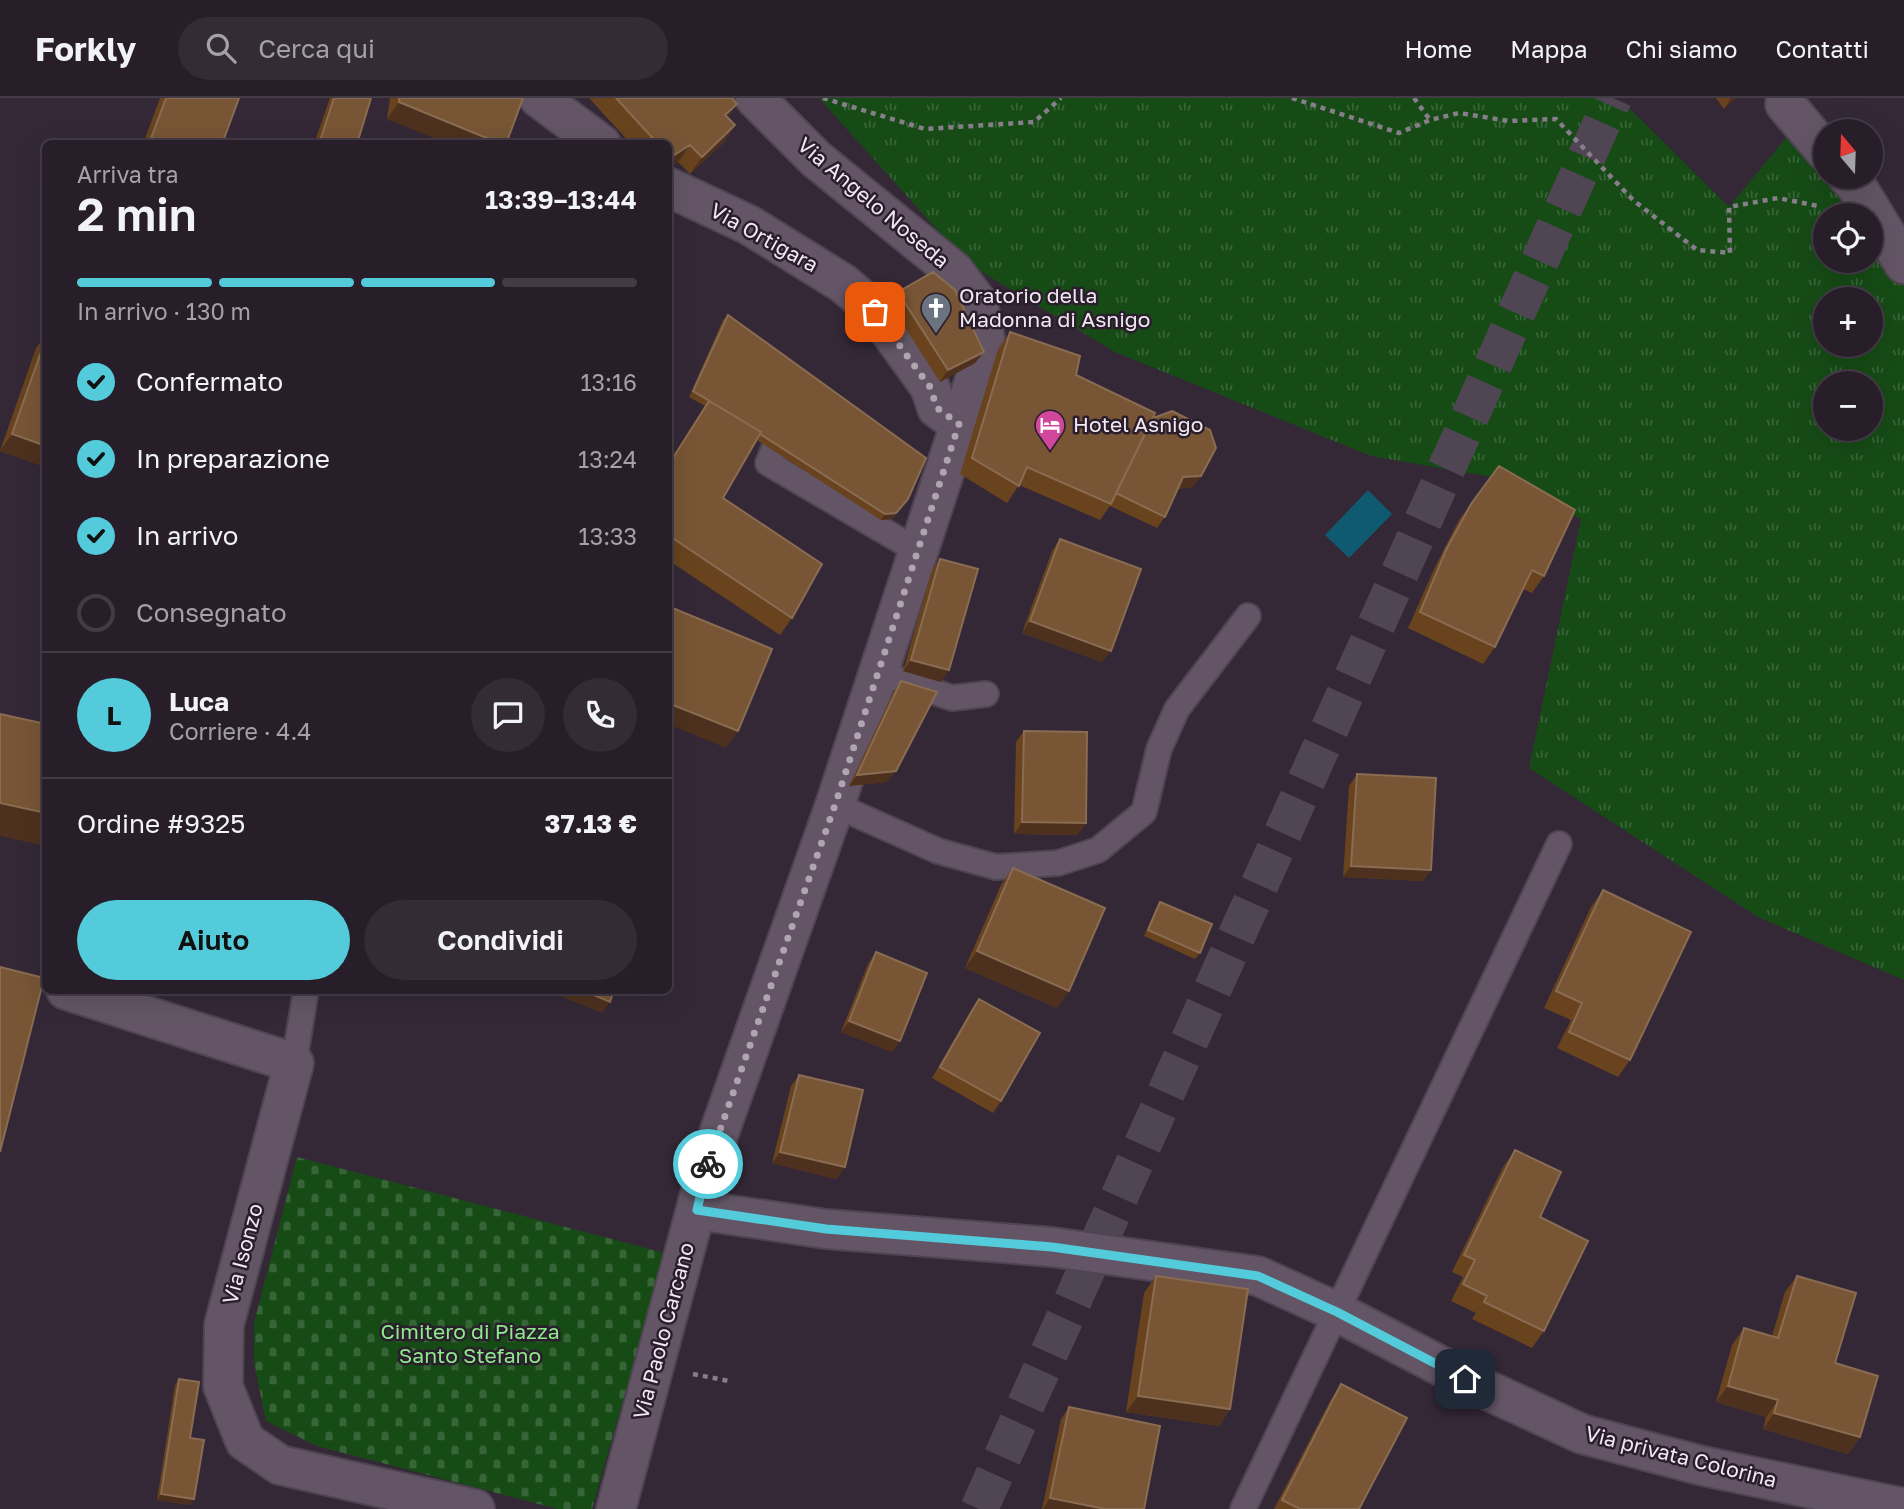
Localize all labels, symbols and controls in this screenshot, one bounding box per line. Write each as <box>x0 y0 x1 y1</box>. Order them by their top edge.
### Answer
search box <box>178 17 668 80</box>
text: Forkly <box>35 29 136 68</box>
icon: search <box>202 29 240 67</box>
text: Cerca qui <box>258 33 375 64</box>
text: Home <box>1404 34 1472 63</box>
text: Mappa <box>1510 34 1588 63</box>
text: Chi siamo <box>1626 34 1737 63</box>
text: Contatti <box>1775 34 1869 63</box>
north arrow <box>1813 119 1883 189</box>
map controls <box>1813 119 1883 441</box>
street label: Via Angelo Noseda <box>793 131 955 273</box>
text: Arriva tra <box>77 160 178 188</box>
text: 13:39–13:44 <box>485 184 637 215</box>
text: 2 min <box>77 186 197 241</box>
street label: Via Ortigara <box>706 197 823 277</box>
button: locate <box>1813 203 1883 273</box>
pin <box>845 282 905 342</box>
place label: Oratorio della Madonna di Asnigo <box>959 282 1150 332</box>
button: + <box>1813 287 1883 357</box>
church icon: Oratorio della Madonna di Asnigo <box>919 291 953 335</box>
icon: bag <box>856 293 894 331</box>
text: In arrivo · 130 m <box>77 297 251 325</box>
icon: check <box>77 363 115 401</box>
text: Confermato <box>136 366 283 397</box>
text: 13:16 <box>580 368 637 396</box>
button: − <box>1813 371 1883 441</box>
hotel icon: Hotel Asnigo <box>1033 408 1067 452</box>
place label: Hotel Asnigo <box>1073 411 1203 437</box>
icon: check <box>77 440 115 478</box>
text: In preparazione <box>136 443 330 474</box>
text: 13:24 <box>578 445 637 473</box>
icon: check <box>77 517 115 555</box>
text: In arrivo <box>136 520 238 551</box>
text: 13:33 <box>579 522 637 550</box>
text: Consegnato <box>136 597 287 628</box>
button: chat <box>471 678 545 752</box>
button: phone <box>563 678 637 752</box>
text: Luca <box>169 686 229 717</box>
text: L <box>107 700 121 731</box>
text: Corriere · 4.4 <box>169 717 311 745</box>
text: Ordine #9325 <box>77 808 245 839</box>
text: 37.13 € <box>545 808 637 839</box>
button: Aiuto <box>77 900 350 980</box>
button: Condividi <box>364 900 637 980</box>
courier <box>673 1129 743 1199</box>
icon: bike <box>689 1145 727 1183</box>
street label: Via Isonzo <box>216 1200 268 1307</box>
street label: Via Paolo Carcano <box>627 1239 699 1422</box>
park label: Cimitero di Piazza Santo Stefano <box>380 1318 560 1368</box>
pin <box>1435 1349 1495 1409</box>
icon: home <box>1446 1360 1484 1398</box>
street label: Via privata Colorina <box>1583 1420 1780 1492</box>

